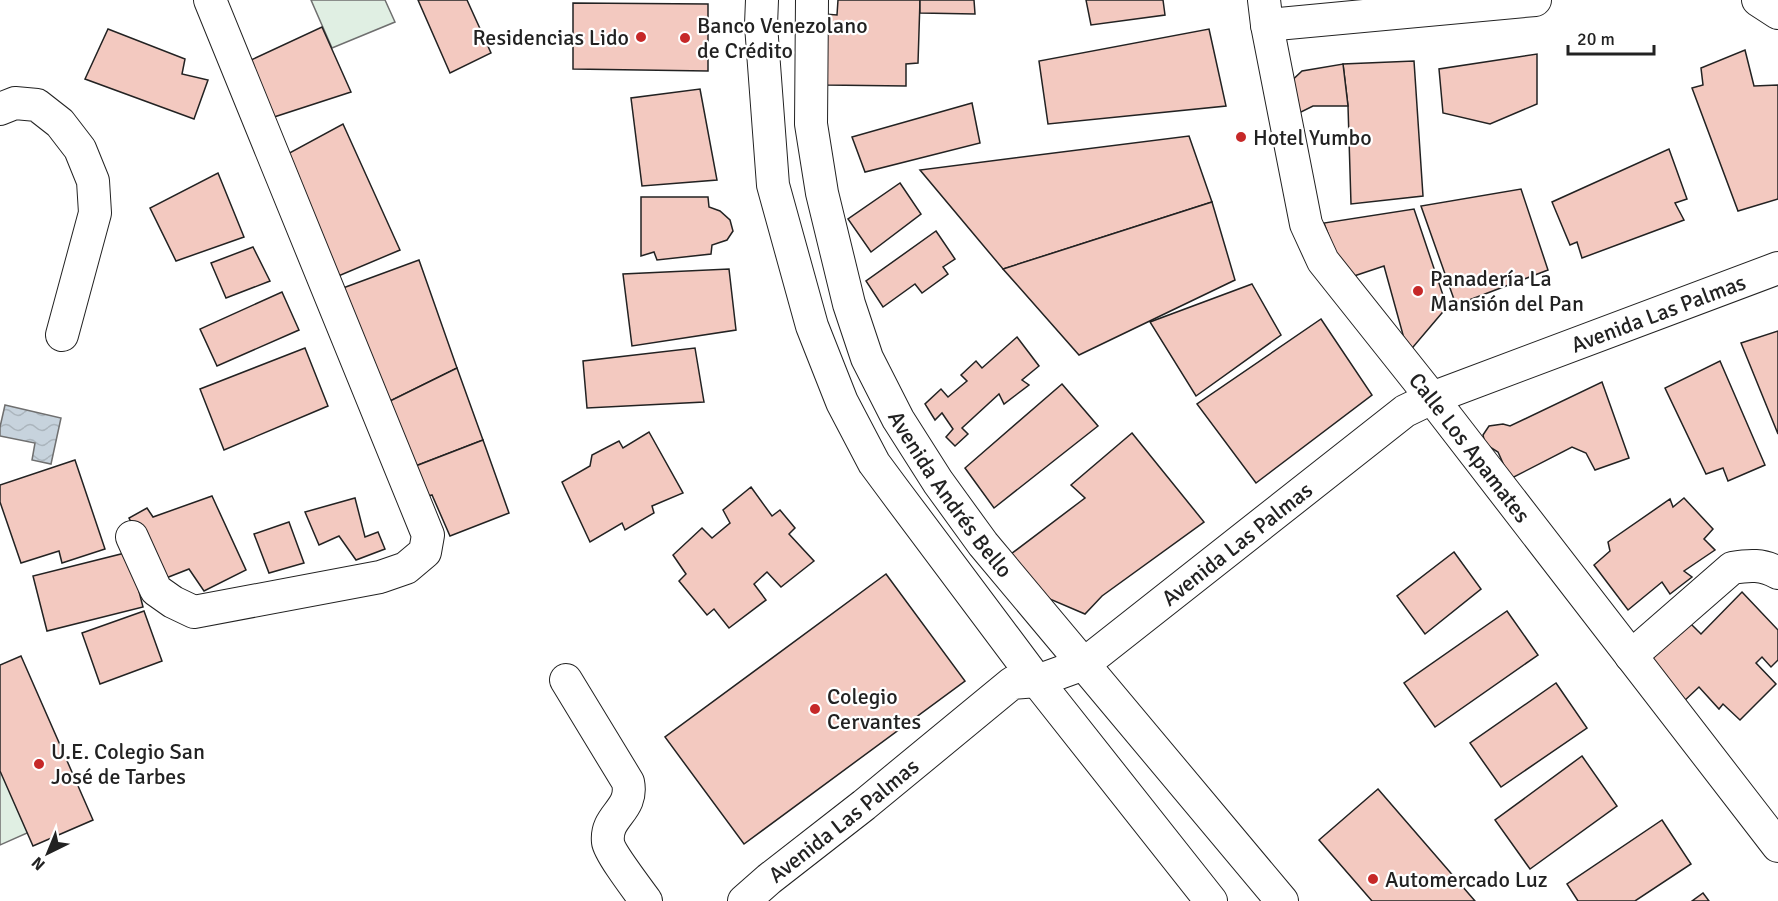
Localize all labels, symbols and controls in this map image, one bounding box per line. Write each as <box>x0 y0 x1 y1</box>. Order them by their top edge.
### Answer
place label: Banco Venezolano de Crédito <box>697 12 868 64</box>
scale bar <box>1568 18 1654 56</box>
place label: Residencias Lido <box>472 24 629 51</box>
text: 20 m <box>1577 28 1615 50</box>
marker: Residencias Lido <box>634 30 648 44</box>
marker: Banco Venezolano de Crédito <box>678 31 692 45</box>
place label: Hotel Yumbo <box>1253 124 1372 151</box>
marker: Hotel Yumbo <box>1234 130 1248 144</box>
place label: Panadería La Mansión del Pan <box>1430 265 1584 317</box>
street label: Avenida Las Palmas <box>1567 268 1749 358</box>
marker: Panadería La Mansión del Pan <box>1411 284 1425 298</box>
street label: Calle Los Apamates <box>1403 367 1536 528</box>
street label: Avenida Andrés Bello <box>883 406 1019 583</box>
street label: Avenida Las Palmas <box>1156 476 1317 611</box>
place label: Colegio Cervantes <box>827 683 921 735</box>
marker: Colegio Cervantes <box>808 702 822 716</box>
place label: U.E. Colegio San José de Tarbes <box>51 738 205 790</box>
street label: Avenida Las Palmas <box>763 752 924 888</box>
marker: U.E. Colegio San José de Tarbes <box>32 757 46 771</box>
north arrow <box>18 823 78 883</box>
text: N <box>28 852 49 874</box>
place label: Automercado Luz <box>1385 866 1548 893</box>
marker: Automercado Luz <box>1366 872 1380 886</box>

